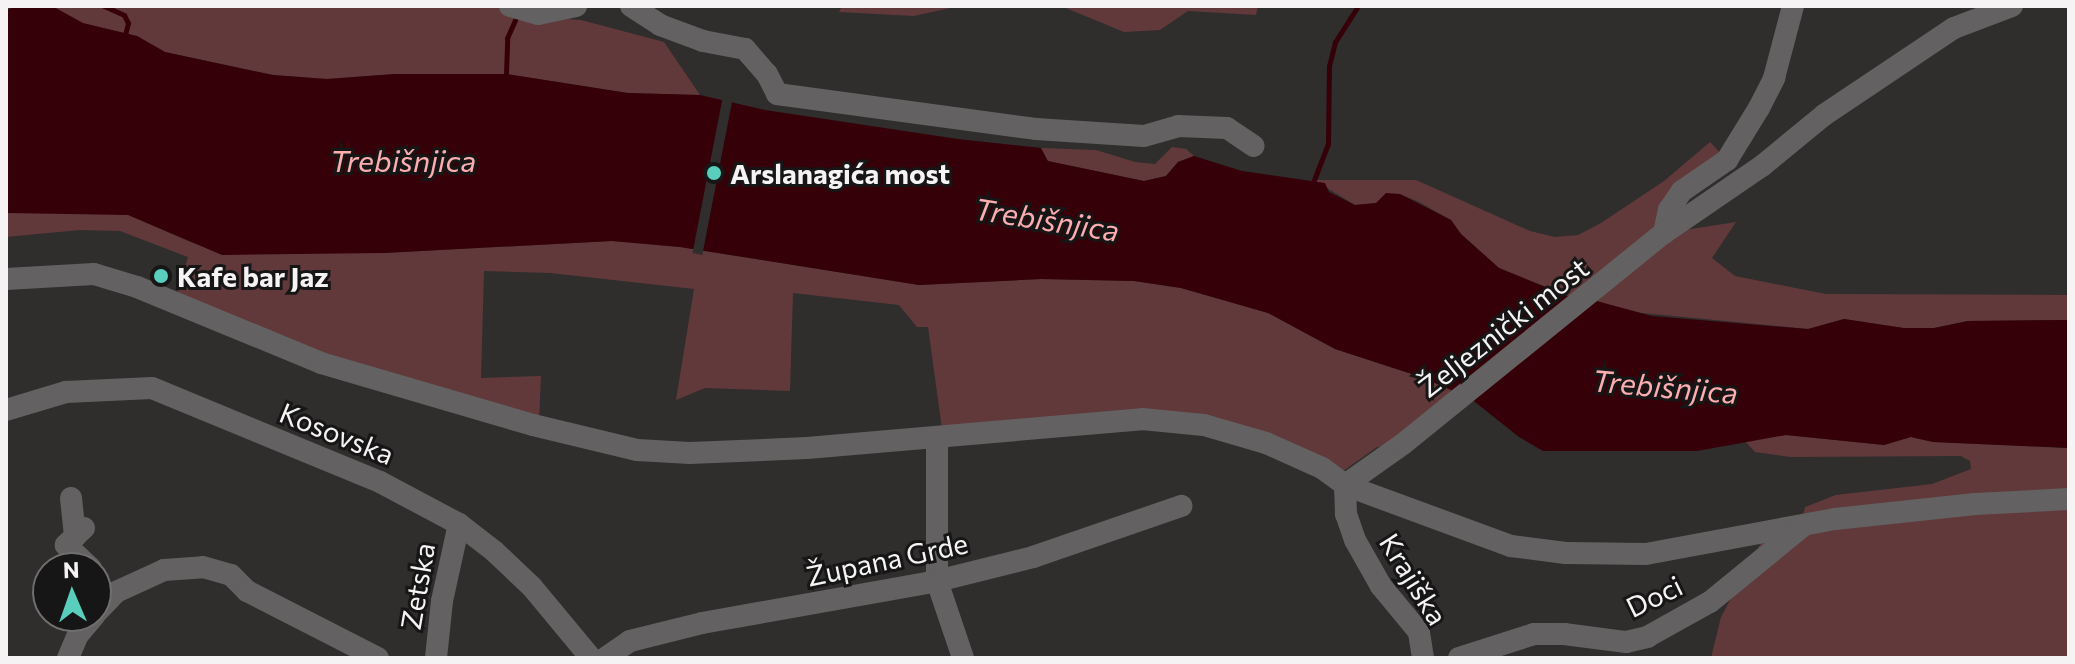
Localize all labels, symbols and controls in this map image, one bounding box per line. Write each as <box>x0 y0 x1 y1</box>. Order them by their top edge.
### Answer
water label: Trebišnjica <box>330 142 476 178</box>
place label: Arslanagića most <box>730 156 950 190</box>
marker: Arslanagića most <box>705 164 723 182</box>
water label: Trebišnjica <box>972 190 1122 248</box>
street label: Željeznički most <box>1411 250 1595 404</box>
place label: Kafe bar Jaz <box>177 259 329 293</box>
marker: Kafe bar Jaz <box>152 267 170 285</box>
water label: Trebišnjica <box>1591 362 1739 410</box>
street label: Kosovska <box>275 395 399 471</box>
street label: Župana Grde <box>803 526 971 592</box>
street label: Krajiška <box>1373 527 1455 631</box>
street label: Zetska <box>393 540 441 632</box>
north arrow <box>32 552 112 632</box>
text: N <box>62 556 80 583</box>
street label: Doci <box>1620 568 1688 624</box>

